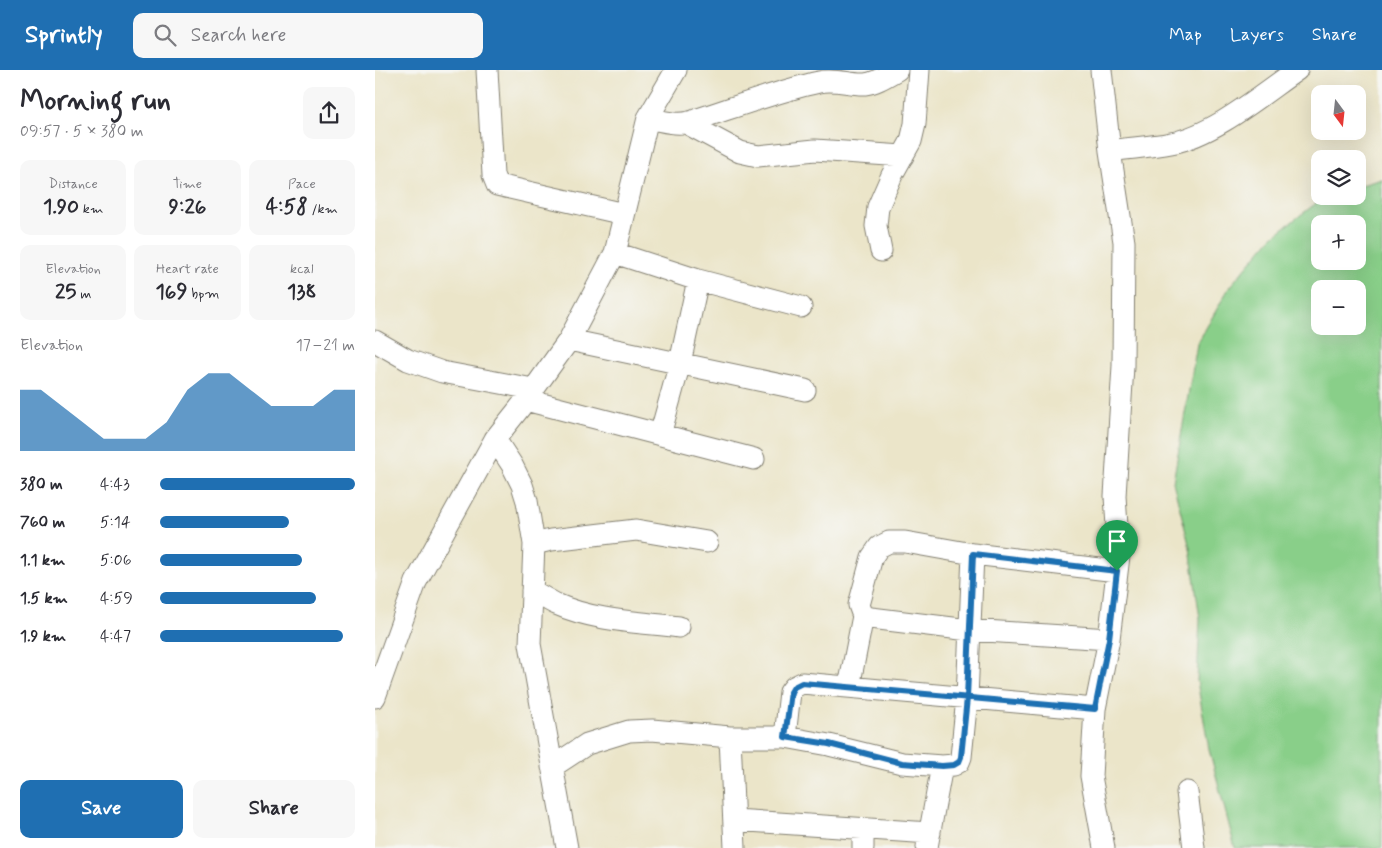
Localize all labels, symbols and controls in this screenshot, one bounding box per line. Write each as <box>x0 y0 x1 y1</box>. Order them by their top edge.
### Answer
search box <box>133 13 483 58</box>
text: Sprintly <box>25 20 103 51</box>
icon: search <box>151 21 179 49</box>
text: Search here <box>191 23 286 48</box>
text: Map <box>1169 23 1202 47</box>
text: Layers <box>1230 23 1284 47</box>
text: Share <box>1312 23 1357 47</box>
text: Morning run <box>20 83 171 120</box>
north arrow <box>1311 85 1366 140</box>
map controls <box>1311 85 1366 335</box>
button: share <box>303 87 355 139</box>
text: 09:57 · 5 × 380 m <box>20 121 143 142</box>
button: layers <box>1311 150 1366 205</box>
text: Distance <box>49 175 98 193</box>
text: Time <box>173 175 202 193</box>
text: Pace <box>288 175 316 193</box>
text: 1.90 <box>43 193 79 221</box>
text: 9:26 <box>169 193 206 221</box>
text: 4:58 <box>266 193 308 221</box>
text: km <box>79 200 103 218</box>
text: /km <box>308 200 338 218</box>
button: + <box>1311 215 1366 270</box>
text: Elevation <box>46 260 101 278</box>
text: Heart rate <box>156 260 219 278</box>
text: kcal <box>290 260 314 278</box>
text: 25 <box>55 278 76 306</box>
text: 169 <box>155 278 188 306</box>
text: 138 <box>287 278 317 306</box>
button: − <box>1311 280 1366 335</box>
text: m <box>76 285 91 303</box>
text: bpm <box>188 285 220 303</box>
text: Elevation <box>20 335 83 356</box>
text: 17–21 m <box>296 335 355 356</box>
text: 380 m <box>20 474 63 495</box>
text: 4:43 <box>100 474 130 495</box>
text: 760 m <box>20 512 65 533</box>
text: 5:14 <box>100 512 131 533</box>
pin <box>1096 520 1138 571</box>
icon: arrive <box>1103 527 1131 555</box>
text: 1.1 km <box>20 550 65 571</box>
text: 5:06 <box>100 550 132 571</box>
text: 1.5 km <box>20 588 68 609</box>
text: 4:59 <box>100 588 133 609</box>
text: 1.9 km <box>20 626 66 647</box>
text: 4:47 <box>100 626 131 647</box>
button: Save <box>20 780 183 838</box>
button: Share <box>193 780 355 838</box>

